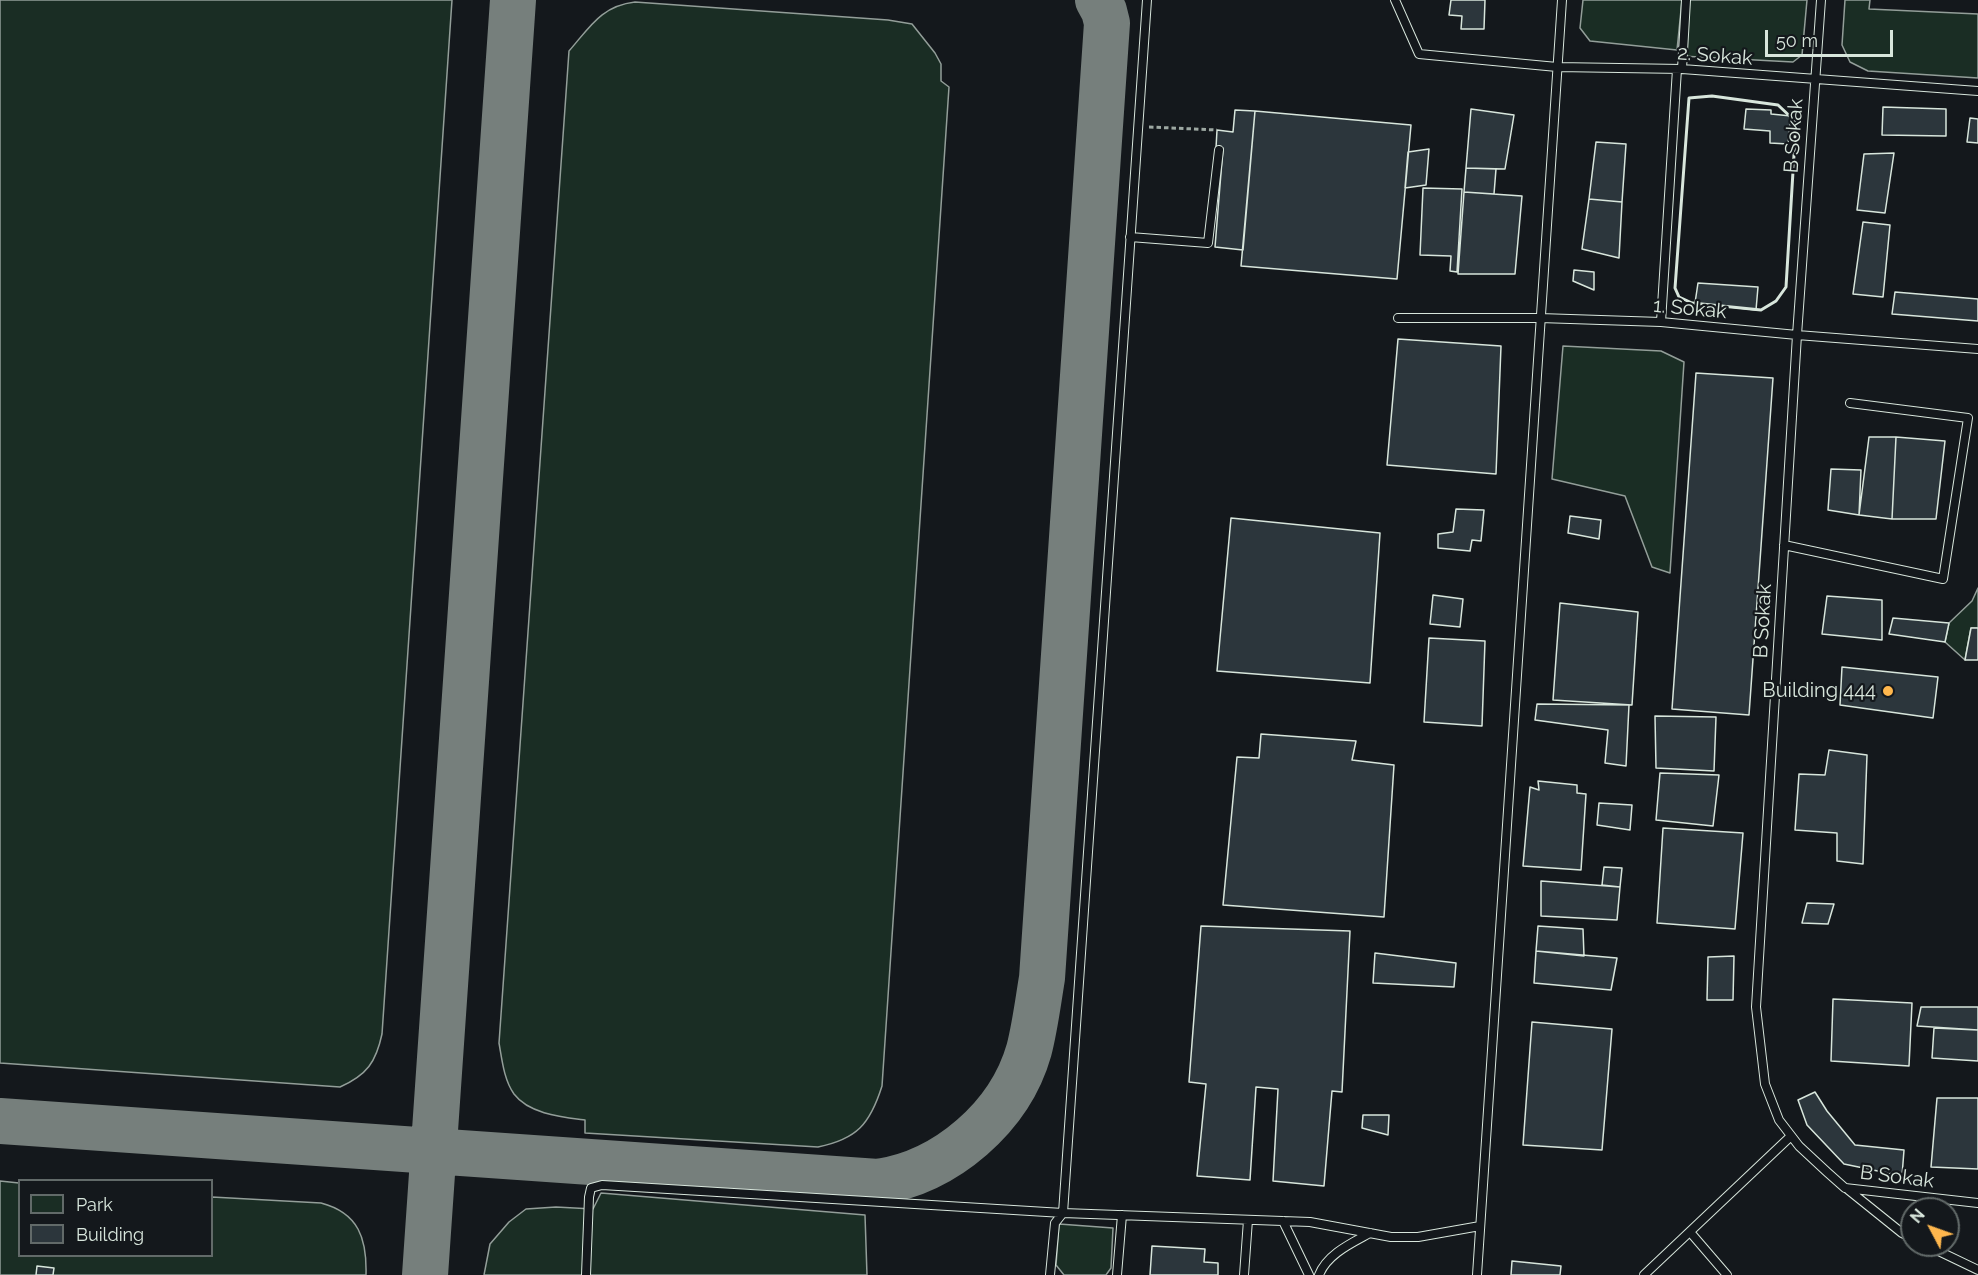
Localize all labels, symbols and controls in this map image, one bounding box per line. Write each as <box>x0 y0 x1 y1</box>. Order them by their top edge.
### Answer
scale bar <box>1768 18 1896 56</box>
text: 50 m <box>1776 30 1818 51</box>
street label: 2. Sokak <box>1677 41 1753 71</box>
street label: B Sokak <box>1779 98 1809 174</box>
street label: 1. Sokak <box>1652 294 1728 324</box>
street label: B Sokak <box>1749 583 1777 659</box>
place label: Building 444 <box>1762 679 1876 703</box>
marker: Building 444 <box>1881 684 1895 698</box>
street label: B Sokak <box>1859 1161 1935 1193</box>
legend <box>18 1179 213 1257</box>
text: Park <box>76 1194 113 1215</box>
north arrow <box>1900 1197 1960 1257</box>
text: N <box>1906 1205 1929 1227</box>
text: Building <box>76 1224 144 1245</box>

